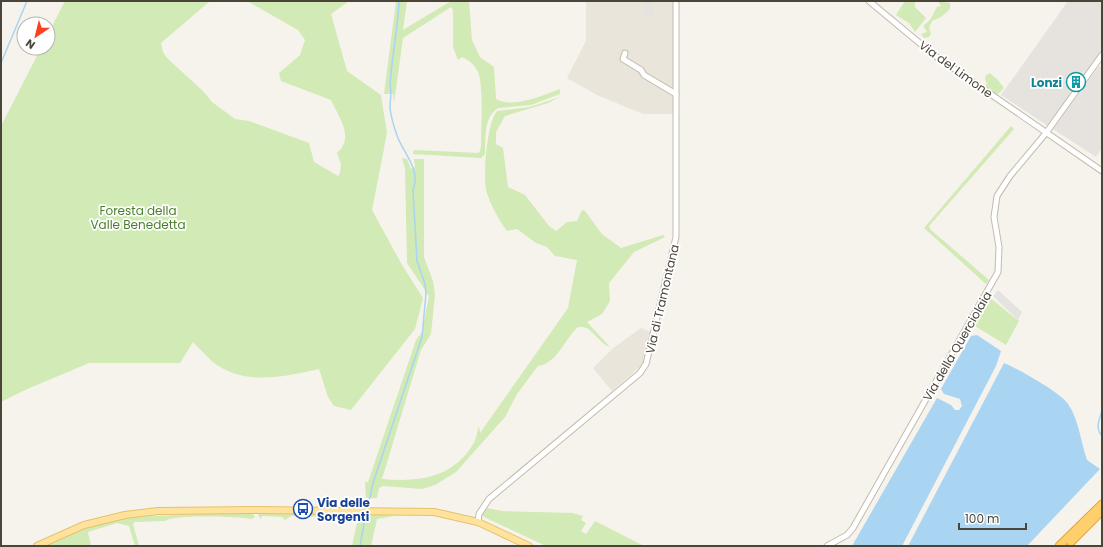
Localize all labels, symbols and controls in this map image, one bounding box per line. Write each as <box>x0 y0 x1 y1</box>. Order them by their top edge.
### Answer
north arrow <box>16 16 56 56</box>
text: N <box>22 35 38 53</box>
street label: Via del Limone <box>916 36 996 102</box>
building icon: Lonzi <box>1065 71 1087 93</box>
place label: Lonzi <box>1031 74 1062 91</box>
park label: Foresta della Valle Benedetta <box>90 202 186 233</box>
street label: Via di Tramontana <box>641 243 683 355</box>
street label: Via della Querciolaia <box>919 288 995 404</box>
place label: Via delle Sorgenti <box>317 494 371 525</box>
bus stop icon: Via delle Sorgenti <box>292 498 314 520</box>
scale bar <box>959 505 1026 531</box>
text: 100 m <box>965 510 999 527</box>

